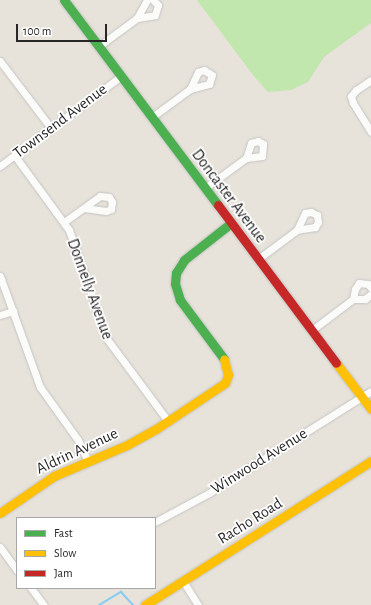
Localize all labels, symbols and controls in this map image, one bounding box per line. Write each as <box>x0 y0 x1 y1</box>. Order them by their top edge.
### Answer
scale bar <box>18 16 109 42</box>
text: 100 m <box>23 25 51 37</box>
street label: Townsend Avenue <box>9 79 111 163</box>
street label: Doncaster Avenue <box>188 145 270 247</box>
street label: Donnelly Avenue <box>63 236 117 342</box>
street label: Aldrin Avenue <box>33 424 121 478</box>
street label: Winwood Avenue <box>207 424 311 498</box>
street label: Racho Road <box>214 494 286 548</box>
legend <box>16 517 156 589</box>
text: Fast <box>54 527 73 539</box>
text: Slow <box>54 547 76 559</box>
text: Jam <box>54 567 73 579</box>

